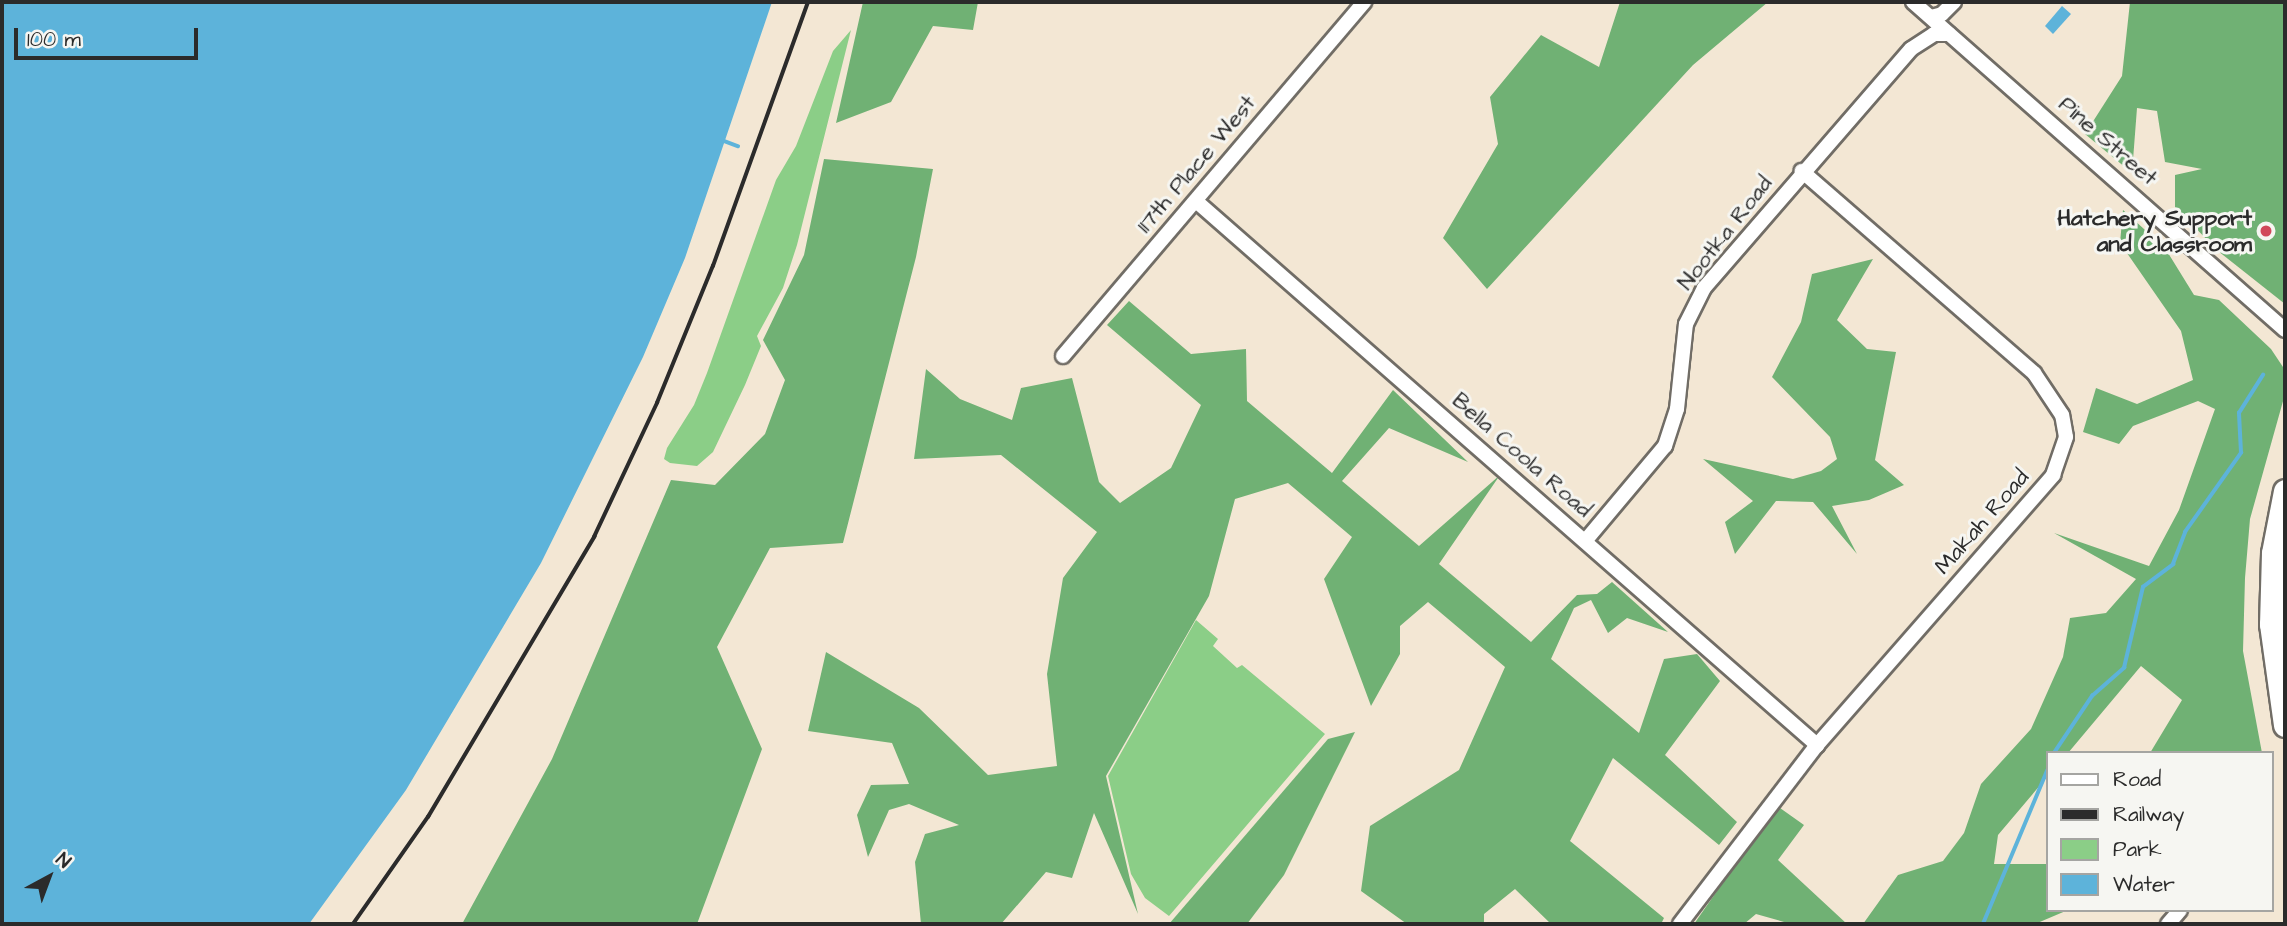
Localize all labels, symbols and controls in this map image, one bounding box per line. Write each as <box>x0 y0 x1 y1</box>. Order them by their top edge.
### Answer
scale bar <box>18 14 201 58</box>
text: 100 m <box>27 25 81 54</box>
street label: 117th Place West <box>1130 90 1262 238</box>
street label: Pine Street <box>2053 90 2163 192</box>
street label: Nootka Road <box>1672 170 1778 296</box>
place label: Hatchery Support and Classroom <box>2057 204 2252 258</box>
marker: Hatchery Support and Classroom <box>2258 223 2274 239</box>
street label: Bella Coola Road <box>1446 387 1598 523</box>
street label: Makah Road <box>1929 464 2035 580</box>
legend <box>2046 751 2273 912</box>
text: Road <box>2113 765 2161 794</box>
text: Railway <box>2113 800 2184 829</box>
text: Park <box>2113 835 2162 864</box>
north arrow <box>14 842 84 912</box>
text: N <box>50 847 76 875</box>
text: Water <box>2113 870 2175 899</box>

